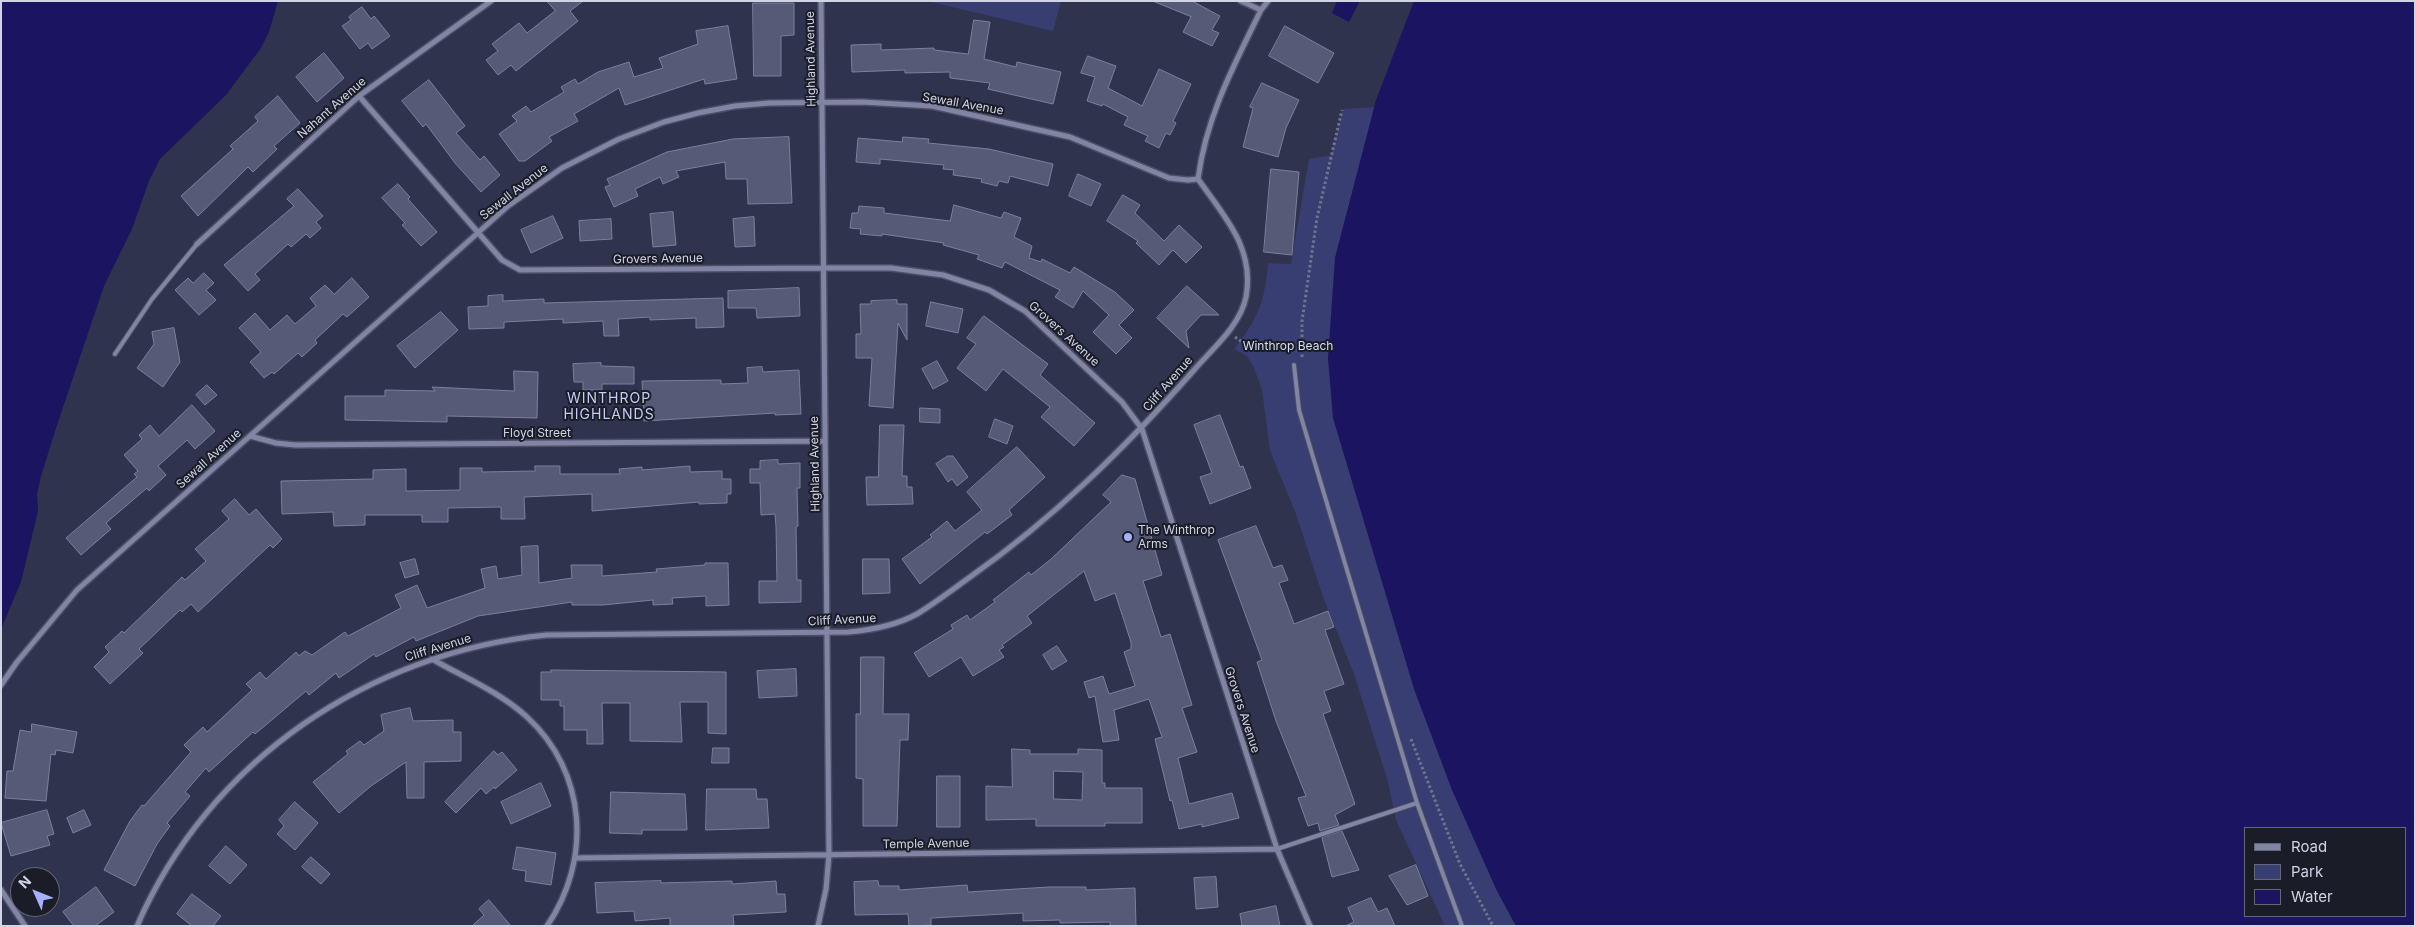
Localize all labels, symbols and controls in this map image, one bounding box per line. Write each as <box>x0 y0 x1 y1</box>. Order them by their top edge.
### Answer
street label: Highland Avenue <box>803 11 819 107</box>
street label: Nahant Avenue <box>295 74 369 142</box>
street label: Sewall Avenue <box>921 90 1005 118</box>
street label: Sewall Avenue <box>477 161 551 223</box>
street label: Grovers Avenue <box>613 251 703 267</box>
street label: Grovers Avenue <box>1026 298 1102 370</box>
park label: Winthrop Beach <box>1243 339 1333 353</box>
street label: Cliff Avenue <box>1140 353 1196 415</box>
district label: WINTHROP HIGHLANDS <box>562 391 656 424</box>
street label: Highland Avenue <box>807 416 823 512</box>
street label: Sewall Avenue <box>174 426 244 492</box>
street label: Floyd Street <box>503 426 571 440</box>
place label: The Winthrop Arms <box>1138 523 1215 551</box>
marker: The Winthrop Arms <box>1122 531 1134 543</box>
street label: Cliff Avenue <box>807 611 877 629</box>
street label: Cliff Avenue <box>403 631 473 665</box>
street label: Grovers Avenue <box>1221 665 1263 755</box>
legend <box>2244 827 2406 917</box>
street label: Temple Avenue <box>882 836 970 852</box>
text: Road <box>2291 837 2327 856</box>
text: Park <box>2291 862 2323 881</box>
north arrow <box>10 867 60 917</box>
text: N <box>15 872 34 892</box>
text: Water <box>2291 887 2333 906</box>

